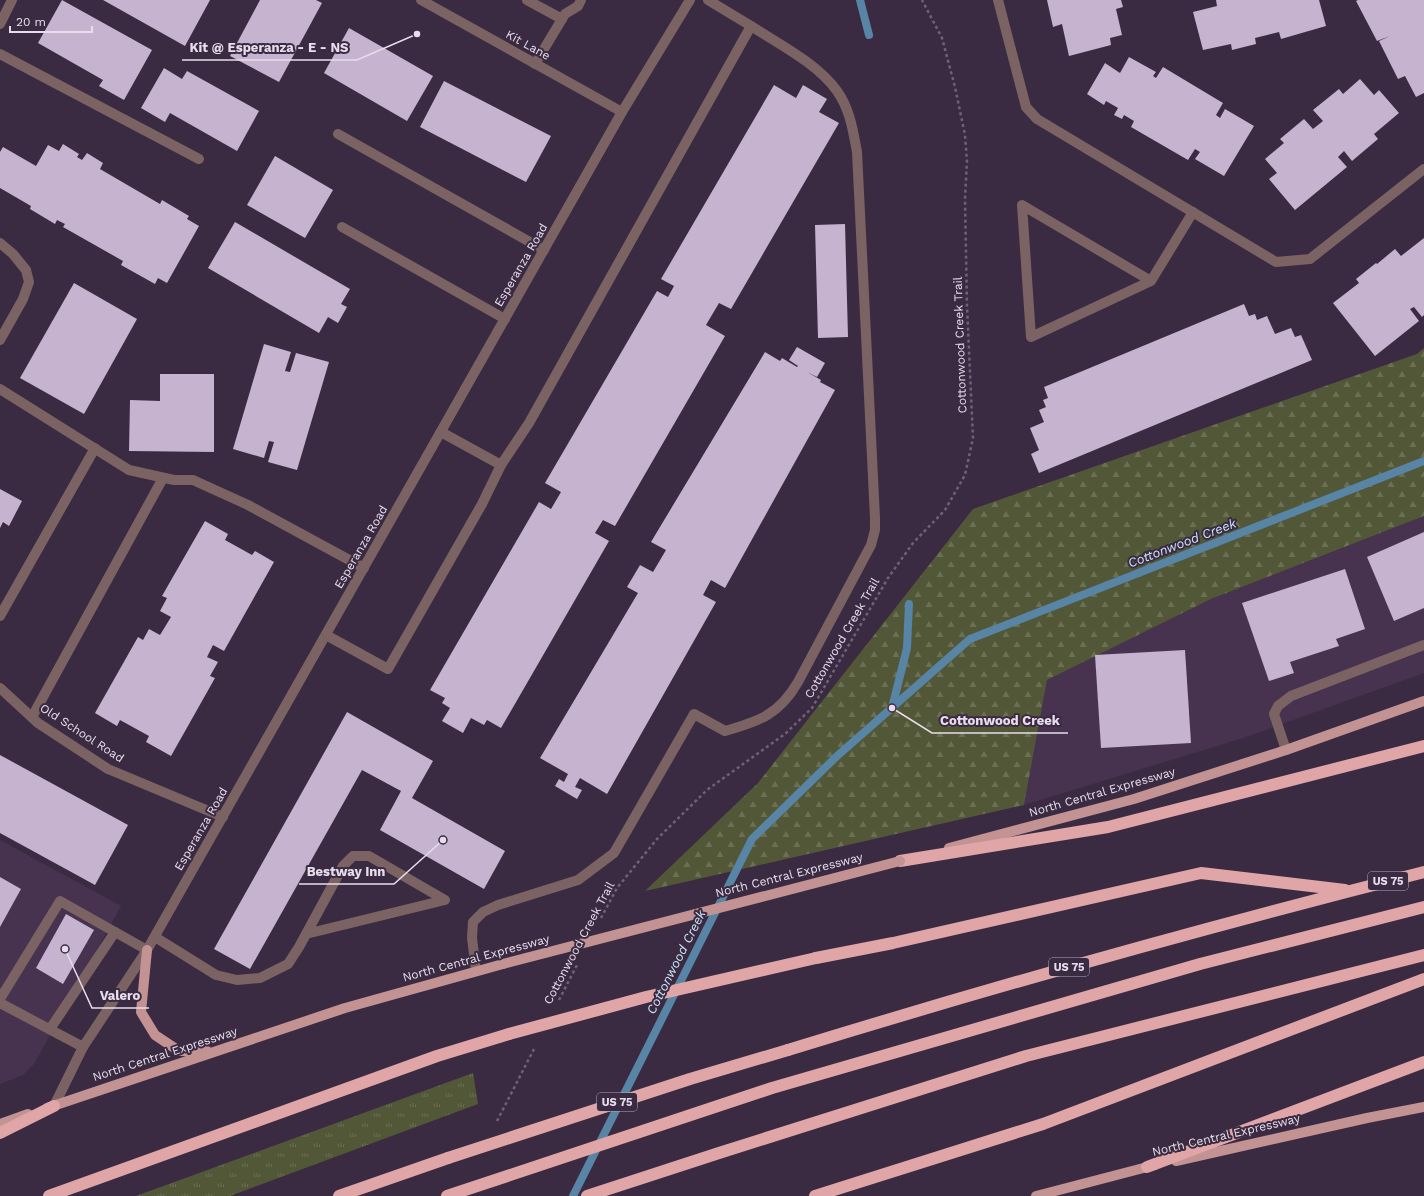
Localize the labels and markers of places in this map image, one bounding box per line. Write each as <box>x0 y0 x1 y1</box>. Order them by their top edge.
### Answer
callout: Kit @ Esperanza - E - NS <box>182 35 357 60</box>
callout: Cottonwood Creek <box>932 708 1068 733</box>
callout: Bestway Inn <box>299 859 394 884</box>
callout: Valero <box>92 983 149 1008</box>

